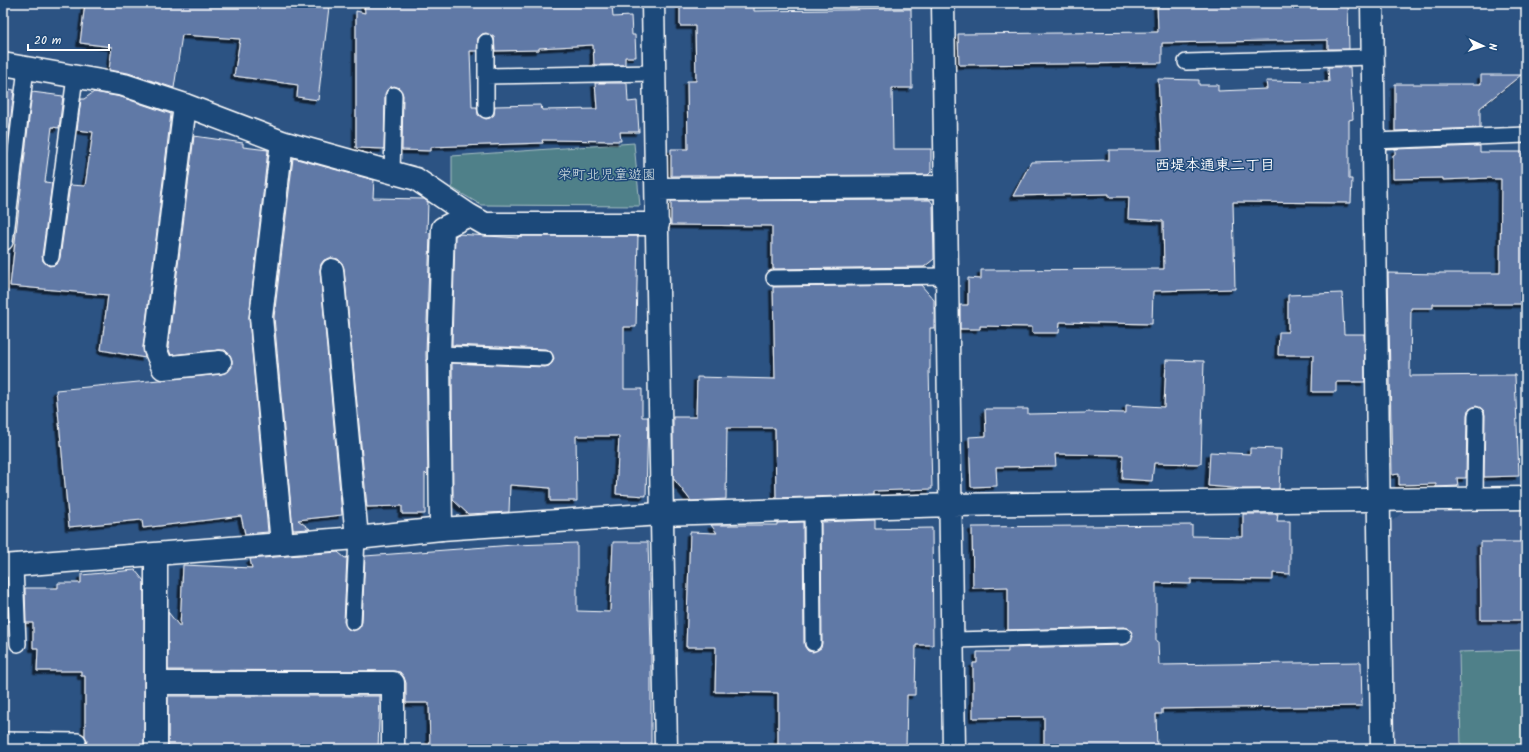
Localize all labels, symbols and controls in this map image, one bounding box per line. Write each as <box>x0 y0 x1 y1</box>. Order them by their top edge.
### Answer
scale bar <box>28 26 109 52</box>
north arrow <box>1463 26 1503 66</box>
text: 20 m <box>34 31 62 50</box>
text: N <box>1483 43 1501 51</box>
district label: 西堤本通東二丁目 <box>1155 154 1275 178</box>
park label: 栄町北児童遊園 <box>558 164 656 186</box>

